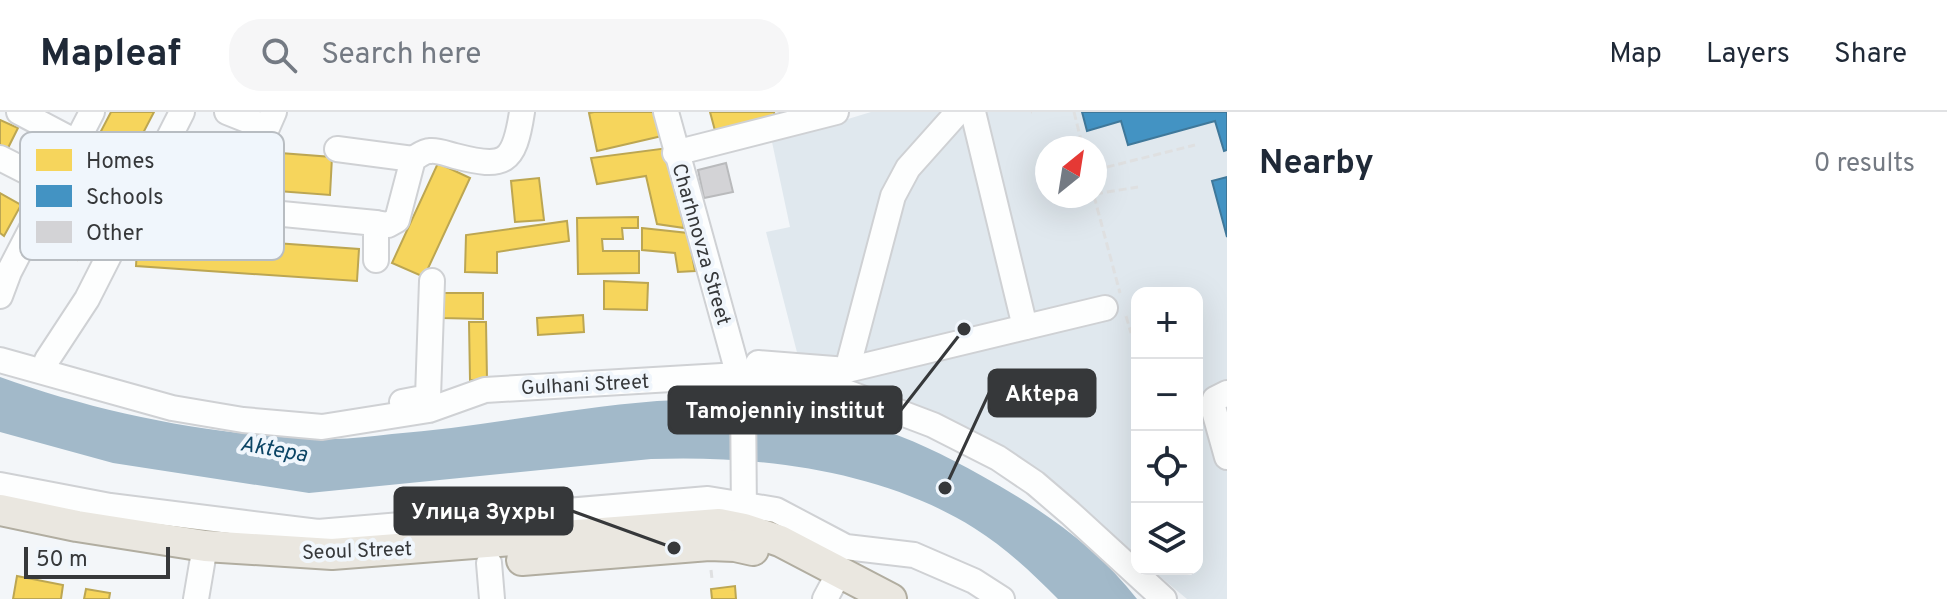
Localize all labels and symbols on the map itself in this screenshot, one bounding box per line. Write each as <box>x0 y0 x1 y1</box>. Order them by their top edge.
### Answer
legend <box>20 132 284 260</box>
north arrow <box>1035 136 1107 208</box>
text: Homes <box>86 149 155 176</box>
street label: Charhnovza Street <box>665 161 736 329</box>
text: Schools <box>86 185 163 212</box>
text: Other <box>86 221 144 248</box>
street label: Gulhani Street <box>520 370 650 402</box>
callout: Aktepa <box>989 370 1095 416</box>
text: Aktepa <box>1005 382 1079 409</box>
callout: Tamojenniy institut <box>669 387 901 433</box>
text: Tamojenniy institut <box>685 399 885 426</box>
water label: Aktepa <box>238 431 310 470</box>
callout: Улица Зухры <box>395 488 572 534</box>
text: Улица Зухры <box>411 500 555 527</box>
street label: Seoul Street <box>302 537 413 567</box>
scale bar <box>24 543 170 579</box>

